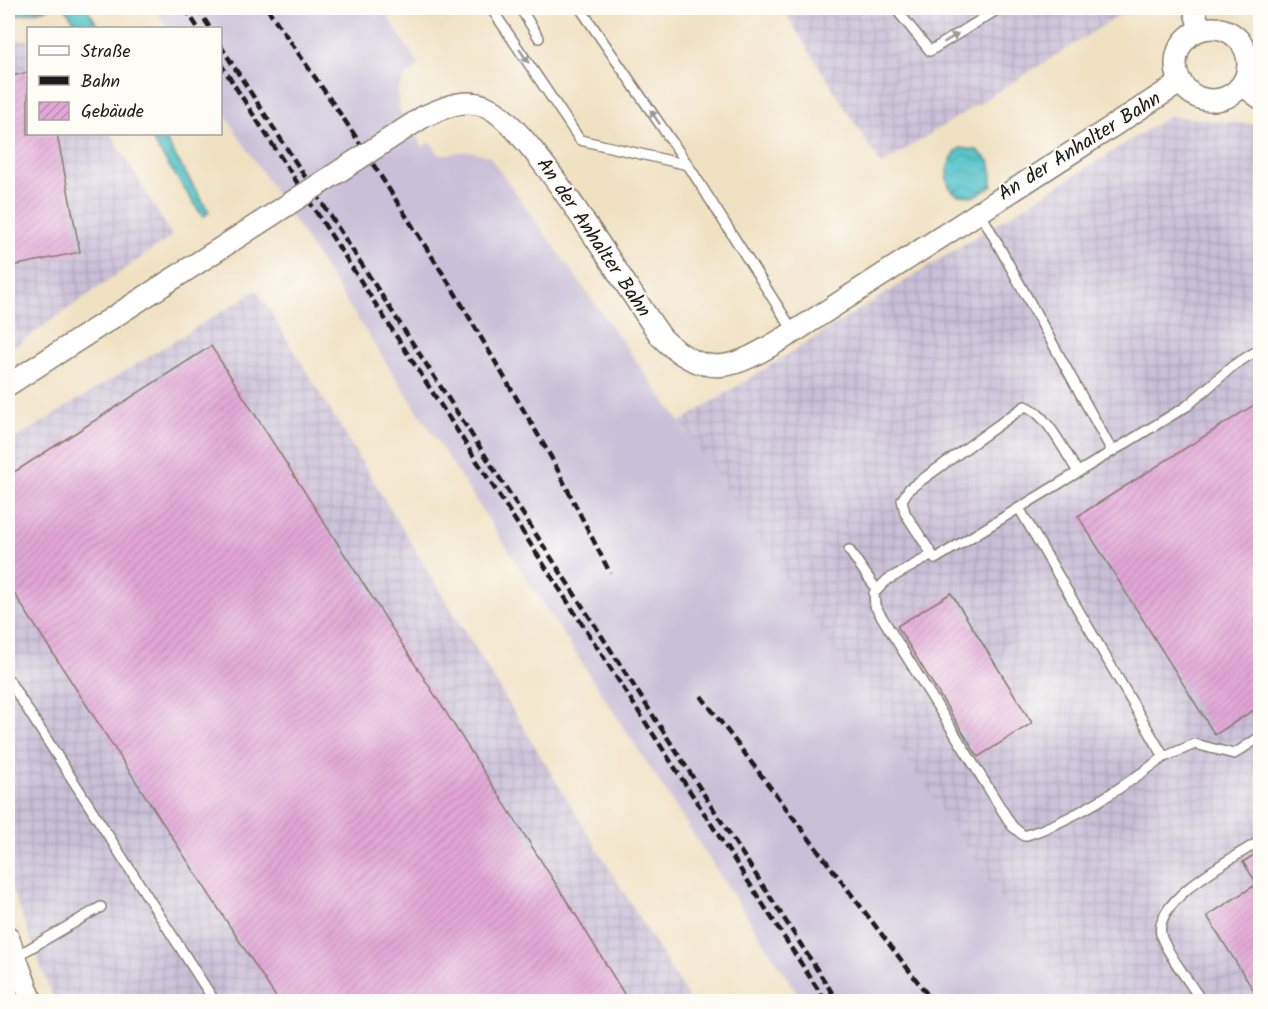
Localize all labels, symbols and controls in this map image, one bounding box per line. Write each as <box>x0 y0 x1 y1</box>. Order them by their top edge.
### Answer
legend <box>27 27 222 135</box>
one-way arrow <box>942 32 959 43</box>
text: Straße <box>81 38 131 67</box>
one-way arrow <box>518 48 529 64</box>
text: Bahn <box>81 68 120 97</box>
street label: An der Anhalter Bahn <box>992 84 1168 210</box>
text: Gebäude <box>81 98 144 127</box>
one-way arrow <box>649 109 661 125</box>
street label: An der Anhalter Bahn <box>527 151 659 325</box>

